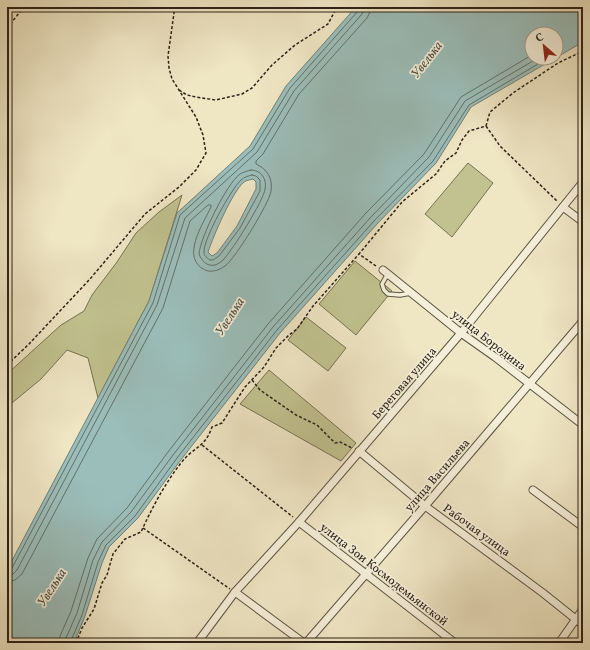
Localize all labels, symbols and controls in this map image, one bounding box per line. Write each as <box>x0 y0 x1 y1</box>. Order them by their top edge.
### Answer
north arrow <box>524 26 564 66</box>
text: С <box>533 30 547 47</box>
water label: Увелька <box>408 38 448 82</box>
water label: Увелька <box>212 295 250 340</box>
street label: улица Бородина <box>448 307 529 375</box>
street label: Береговая улица <box>369 344 441 423</box>
street label: улица Васильева <box>402 436 474 516</box>
street label: Рабочая улица <box>439 501 513 561</box>
street label: улица Зои Космодемьянской <box>316 520 451 630</box>
water label: Увелька <box>34 566 72 611</box>

